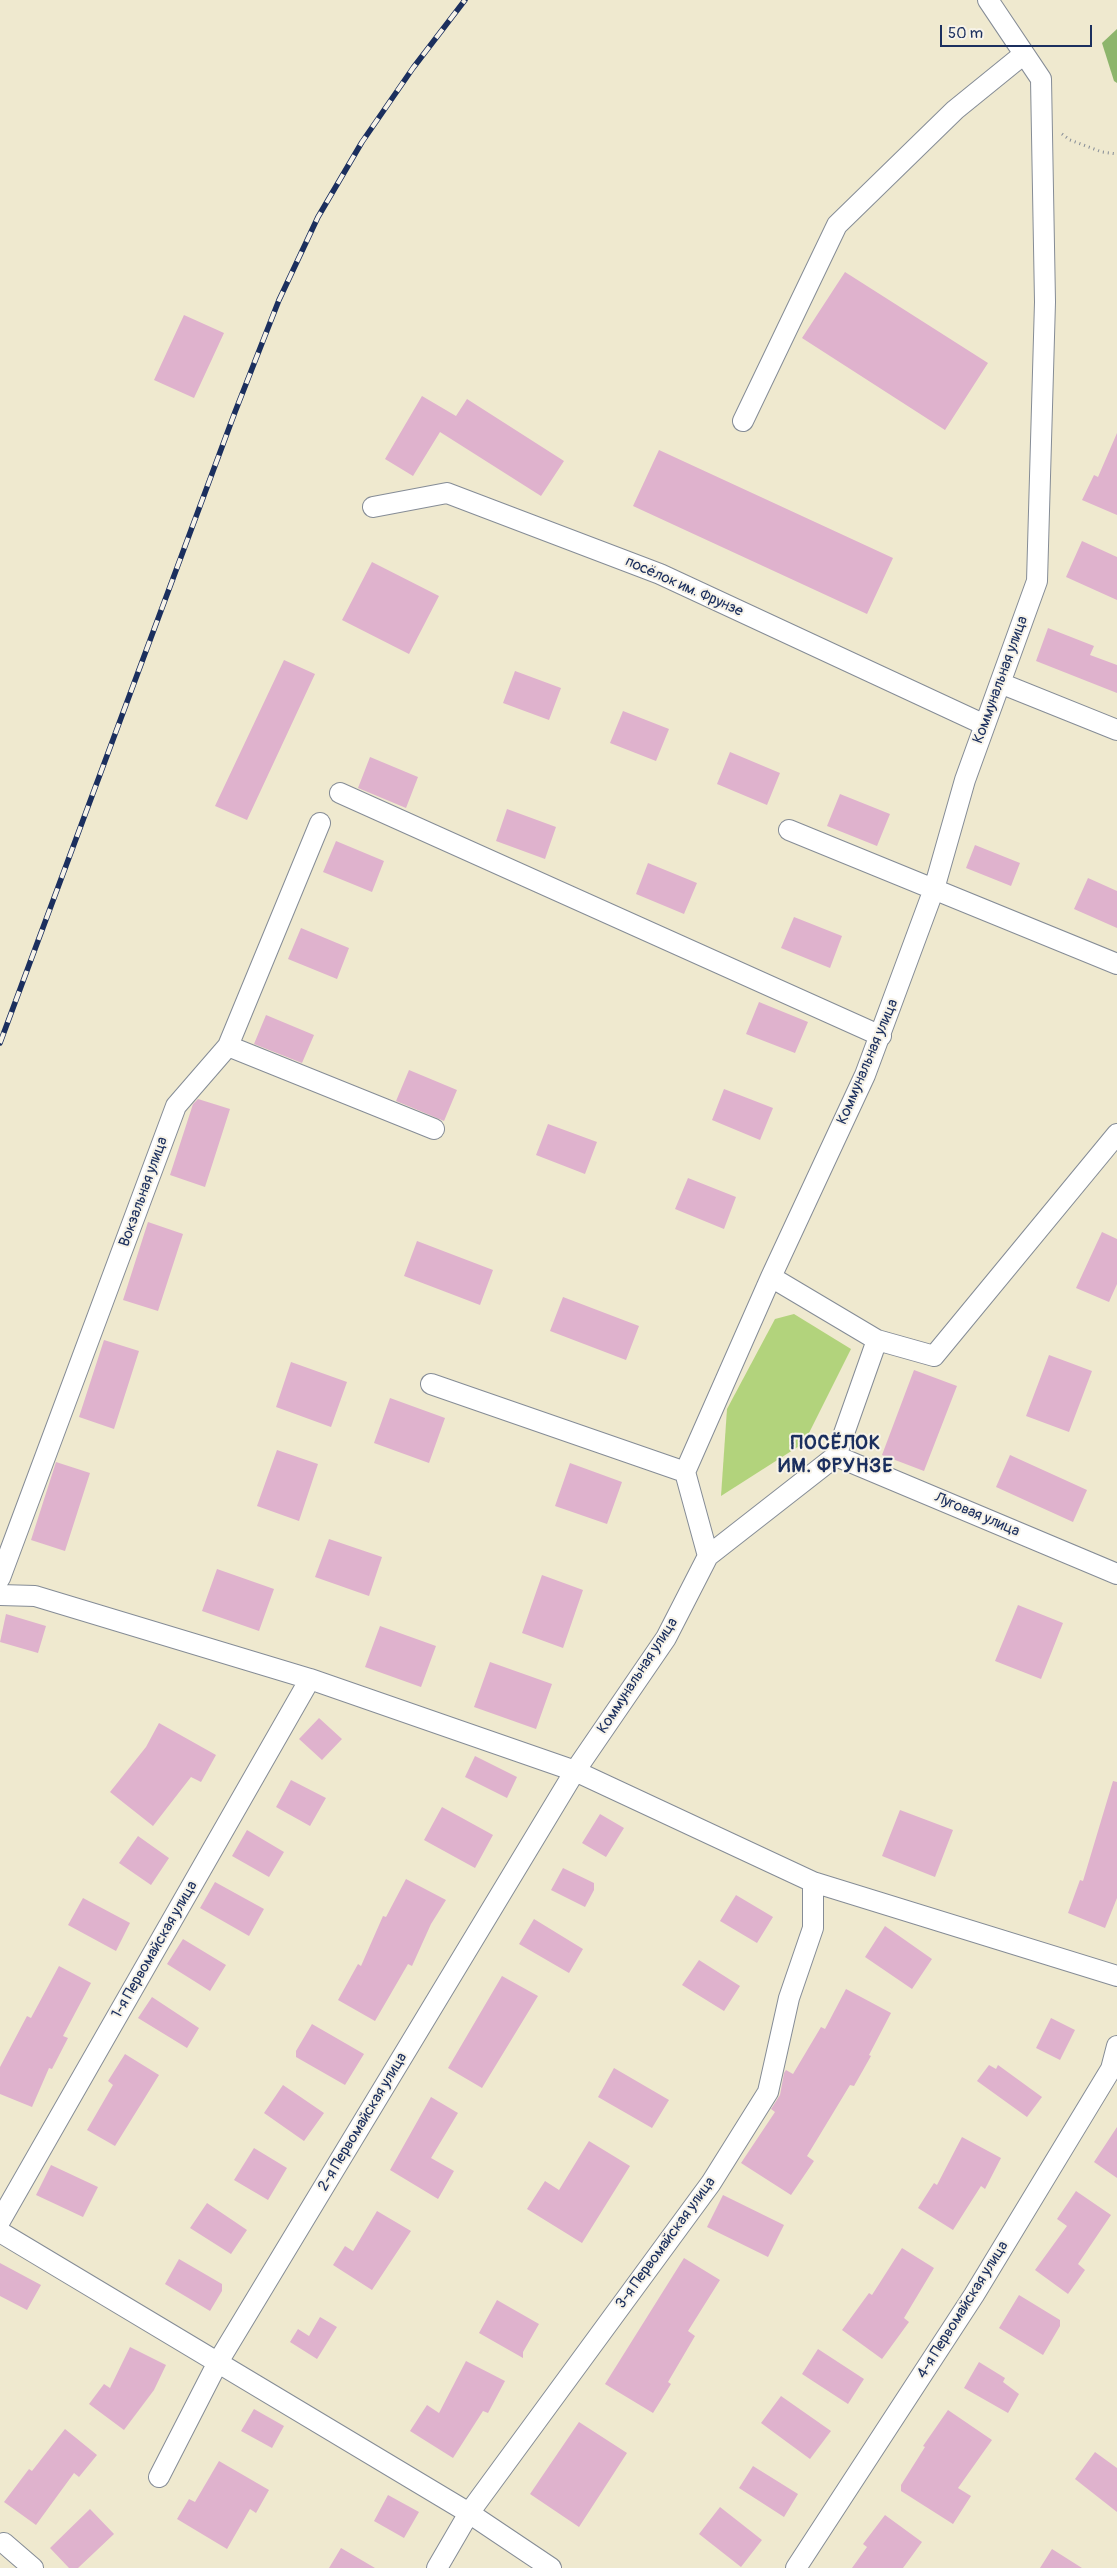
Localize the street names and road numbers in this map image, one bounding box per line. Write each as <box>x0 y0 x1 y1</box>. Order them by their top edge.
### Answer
street label: посёлок им. Фрунзе <box>622 553 746 621</box>
street label: Коммунальная улица <box>970 614 1032 746</box>
street label: Коммунальная улица <box>833 997 903 1127</box>
street label: Вокзальная улица <box>116 1135 172 1249</box>
street label: Луговая улица <box>932 1489 1022 1541</box>
street label: Коммунальная улица <box>594 1615 682 1737</box>
street label: 1-я Первомайская улица <box>108 1878 202 2022</box>
street label: 2-я Первомайская улица <box>315 2050 411 2194</box>
street label: 3-я Первомайская улица <box>612 2174 720 2312</box>
street label: 4-я Первомайская улица <box>913 2238 1013 2382</box>

